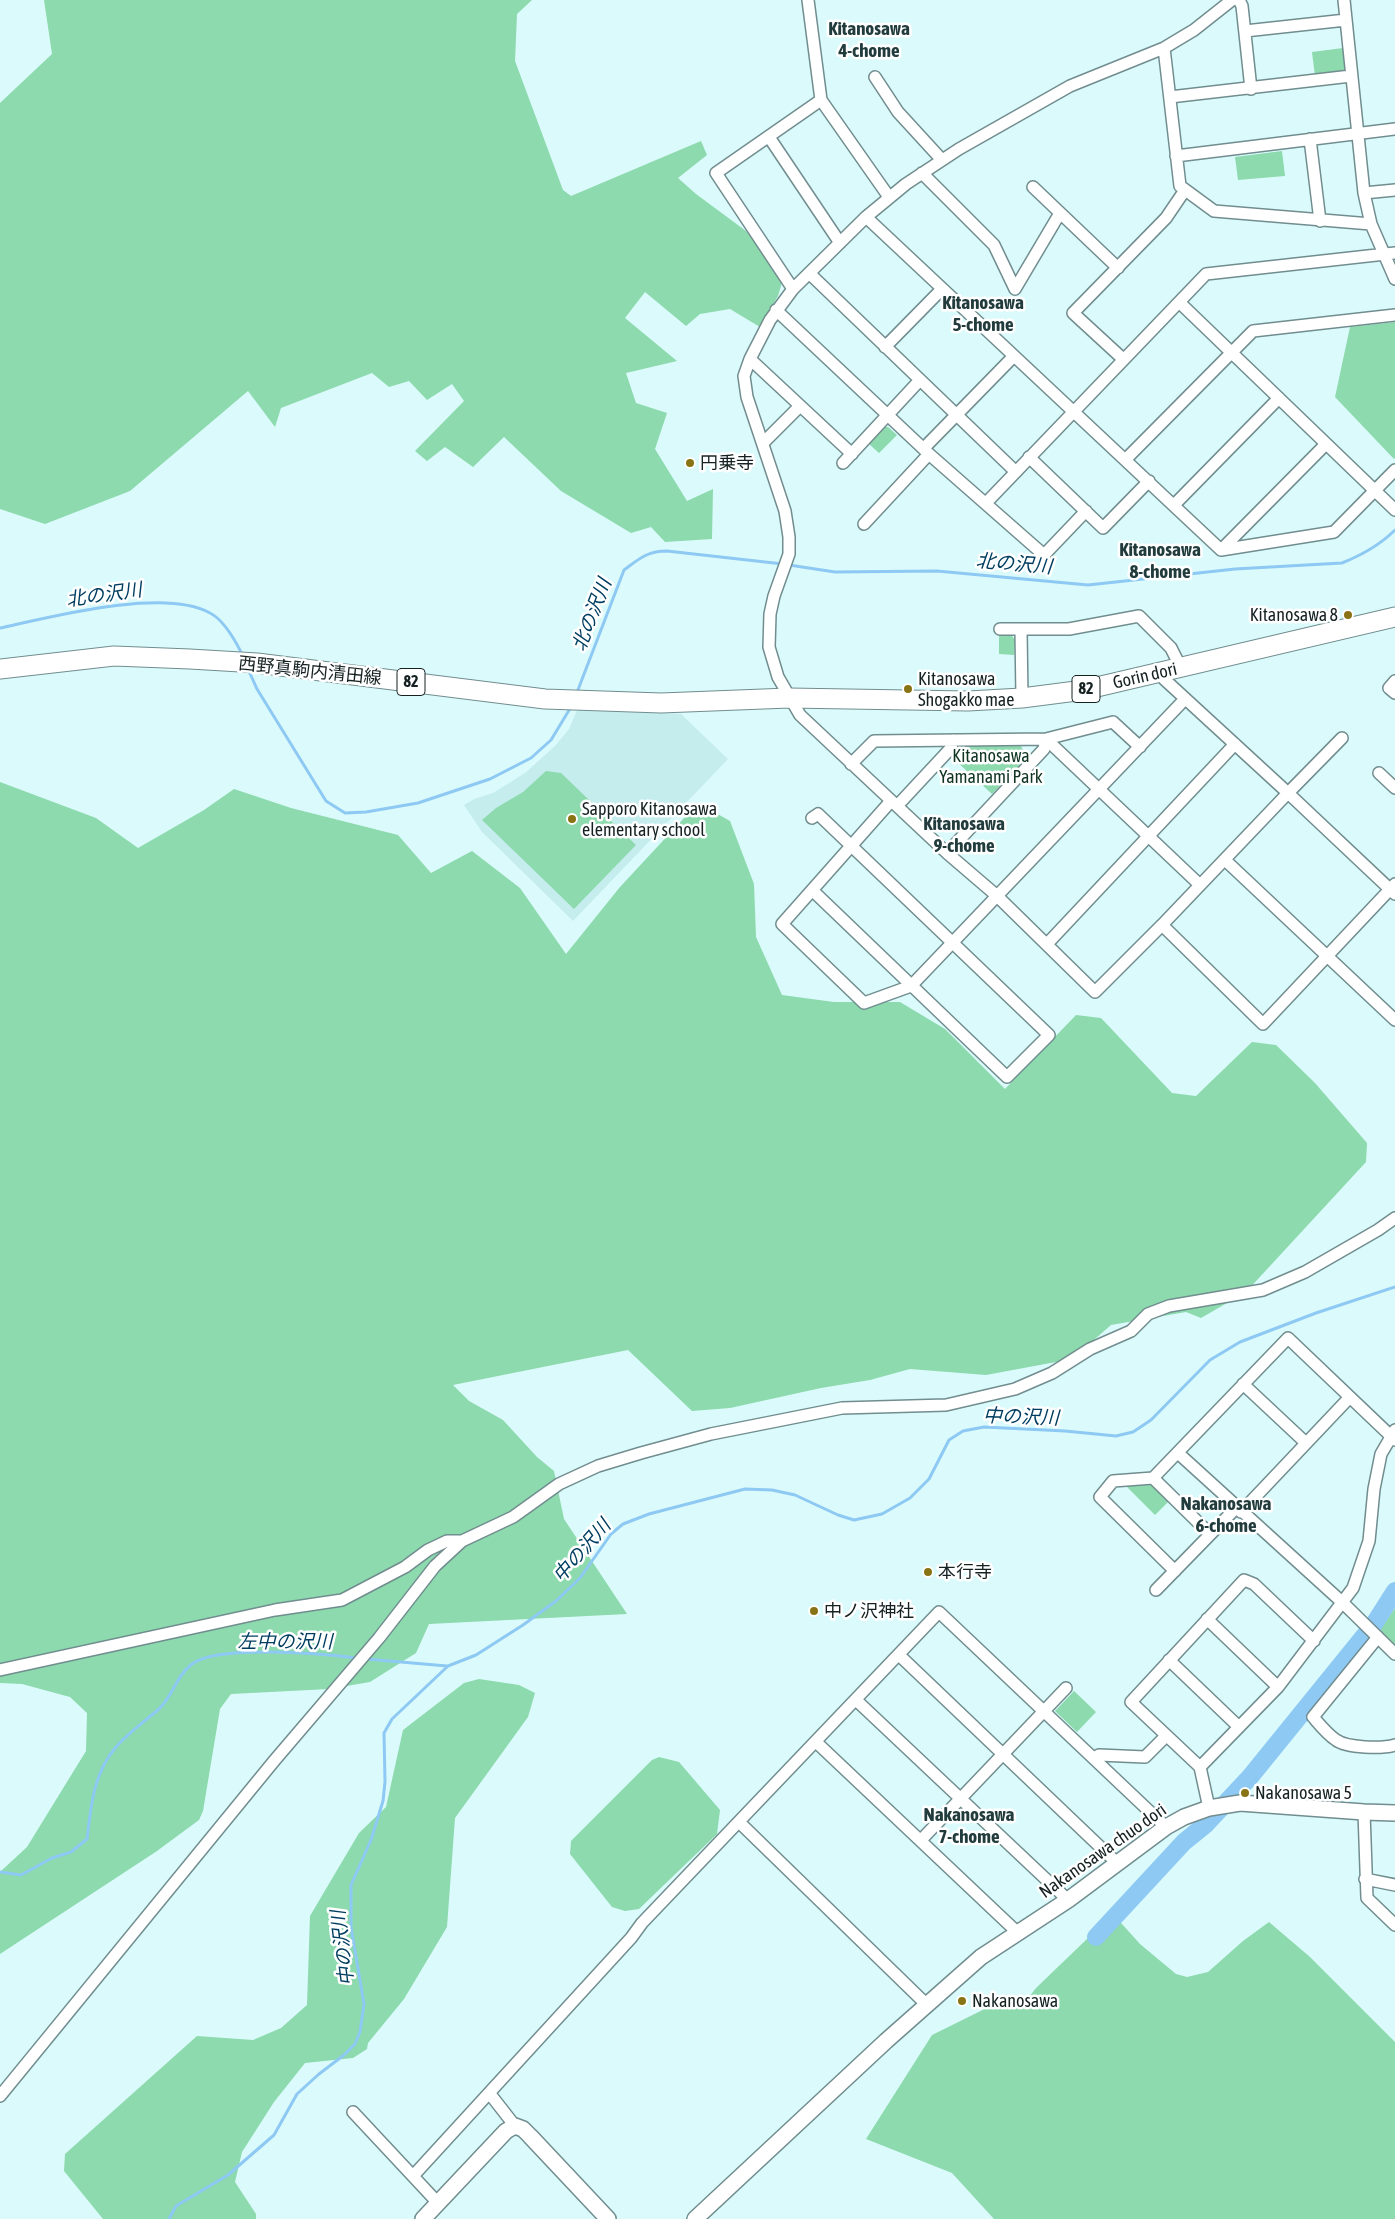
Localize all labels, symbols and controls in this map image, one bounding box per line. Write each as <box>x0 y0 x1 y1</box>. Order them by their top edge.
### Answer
district label: Kitanosawa 4-chome <box>828 18 910 62</box>
district label: Kitanosawa 5-chome <box>942 292 1024 336</box>
place label: 円乗寺 <box>700 452 754 474</box>
marker: 円乗寺 <box>684 457 696 469</box>
district label: Kitanosawa 8-chome <box>1119 539 1201 583</box>
water label: 北の沢川 <box>975 549 1053 579</box>
water label: 北の沢川 <box>568 575 616 655</box>
water label: 北の沢川 <box>65 578 143 612</box>
place label: Kitanosawa 8 <box>1250 604 1338 626</box>
marker: Kitanosawa 8 <box>1342 609 1354 621</box>
street label: 西野真駒内清田線 <box>237 653 383 689</box>
street label: Gorin dori <box>1111 658 1179 694</box>
place label: Kitanosawa Shogakko mae <box>918 668 1014 711</box>
road number: 82 <box>397 669 425 696</box>
road number: 82 <box>1072 676 1100 702</box>
marker: Kitanosawa Shogakko mae <box>902 683 914 695</box>
park label: Kitanosawa Yamanami Park <box>939 745 1043 788</box>
place label: Sapporo Kitanosawa elementary school <box>582 798 717 841</box>
marker: Sapporo Kitanosawa elementary school <box>566 813 578 825</box>
district label: Kitanosawa 9-chome <box>923 813 1005 857</box>
water label: 中の沢川 <box>983 1404 1059 1430</box>
district label: Nakanosawa 6-chome <box>1181 1493 1271 1537</box>
water label: 中の沢川 <box>548 1515 616 1587</box>
place label: 本行寺 <box>938 1561 992 1583</box>
marker: 本行寺 <box>922 1566 934 1578</box>
place label: 中ノ沢神社 <box>824 1600 914 1622</box>
marker: 中ノ沢神社 <box>808 1605 820 1617</box>
water label: 左中の沢川 <box>238 1631 332 1653</box>
place label: Nakanosawa 5 <box>1255 1782 1352 1804</box>
marker: Nakanosawa 5 <box>1239 1787 1251 1799</box>
street label: Nakanosawa chuo dori <box>1035 1799 1171 1903</box>
district label: Nakanosawa 7-chome <box>924 1804 1014 1848</box>
water label: 中の沢川 <box>327 1909 359 1987</box>
place label: Nakanosawa <box>972 1990 1058 2012</box>
marker: Nakanosawa <box>956 1995 968 2007</box>

